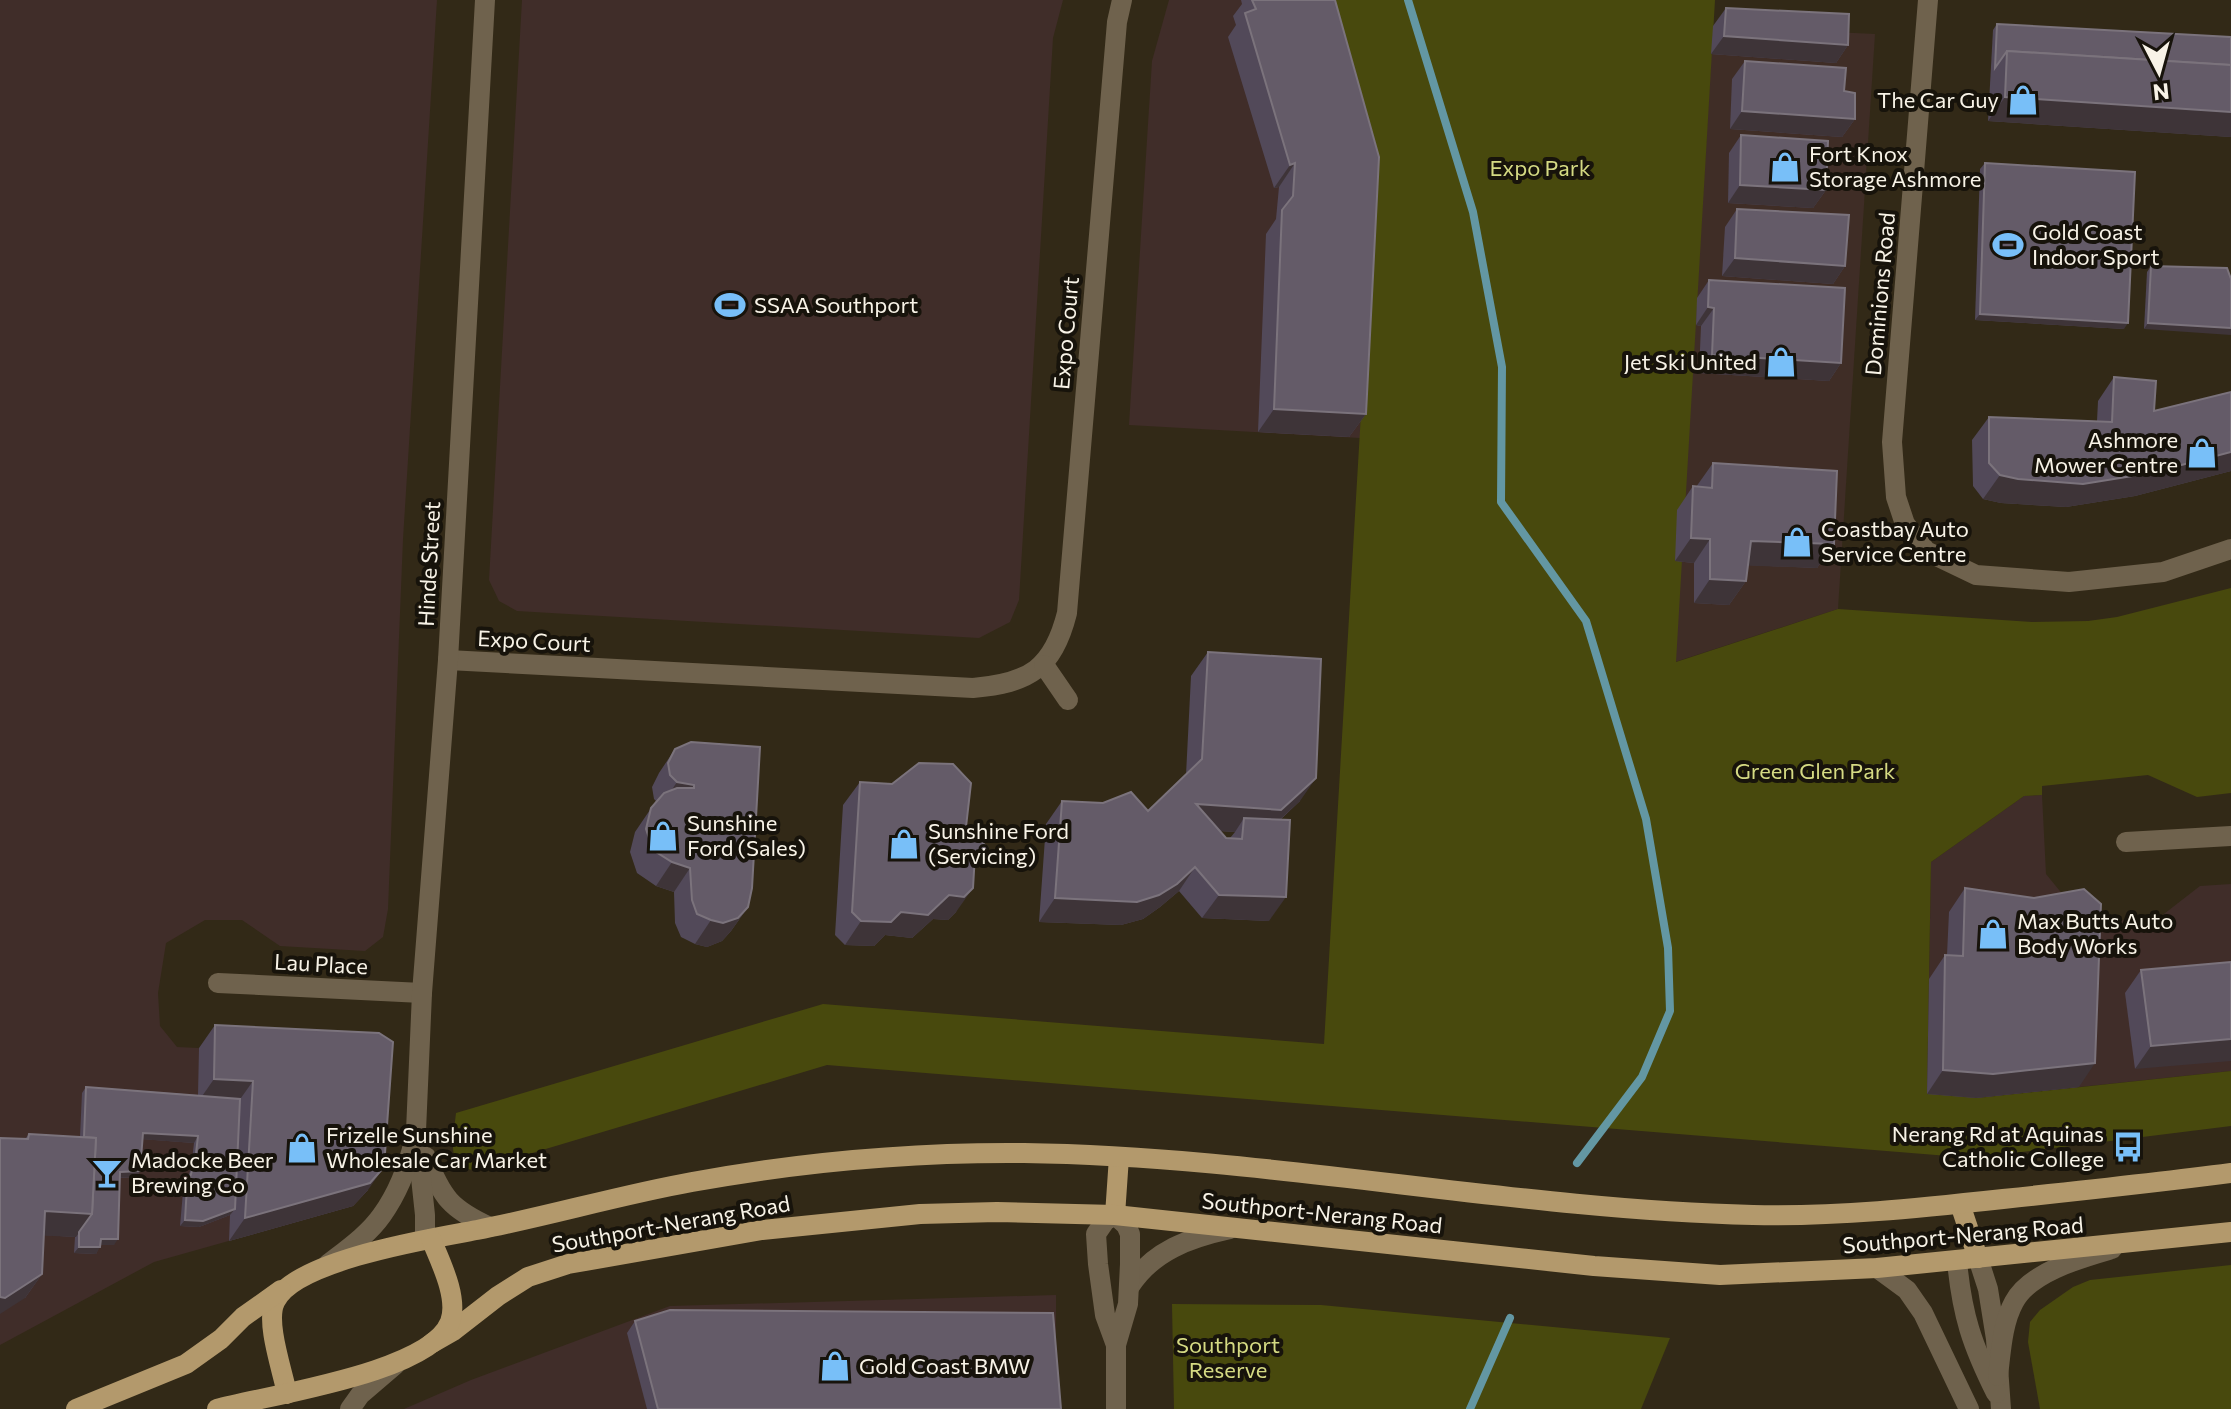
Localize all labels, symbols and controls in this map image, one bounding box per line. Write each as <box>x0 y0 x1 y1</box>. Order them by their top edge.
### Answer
north arrow <box>2119 32 2199 112</box>
text: N <box>2152 78 2171 107</box>
shop icon: The Car Guy <box>2006 83 2040 117</box>
place label: The Car Guy <box>1877 86 1999 113</box>
place label: Fort Knox Storage Ashmore <box>1809 140 1981 192</box>
shop icon: Fort Knox Storage Ashmore <box>1768 150 1802 184</box>
park label: Expo Park <box>1489 154 1591 181</box>
street label: Dominions Road <box>1859 211 1900 377</box>
place label: Gold Coast Indoor Sport <box>2032 218 2160 270</box>
sports icon: Gold Coast Indoor Sport <box>1991 228 2025 262</box>
street label: Expo Court <box>1047 275 1084 391</box>
sports icon: SSAA Southport <box>713 288 747 322</box>
place label: SSAA Southport <box>754 291 918 318</box>
shop icon: Jet Ski United <box>1764 345 1798 379</box>
place label: Jet Ski United <box>1624 348 1757 375</box>
place label: Ashmore Mower Centre <box>2034 426 2178 478</box>
shop icon: Ashmore Mower Centre <box>2185 436 2219 470</box>
street label: Hinde Street <box>412 501 445 627</box>
place label: Coastbay Auto Service Centre <box>1821 515 1969 567</box>
shop icon: Coastbay Auto Service Centre <box>1780 525 1814 559</box>
street label: Expo Court <box>477 624 591 657</box>
park label: Green Glen Park <box>1735 757 1895 784</box>
place label: Sunshine Ford (Sales) <box>687 809 806 861</box>
place label: Sunshine Ford (Servicing) <box>928 817 1069 869</box>
shop icon: Sunshine Ford (Sales) <box>646 819 680 853</box>
shop icon: Sunshine Ford (Servicing) <box>887 827 921 861</box>
place label: Max Butts Auto Body Works <box>2017 907 2173 959</box>
shop icon: Max Butts Auto Body Works <box>1976 917 2010 951</box>
street label: Lau Place <box>273 948 369 979</box>
place label: Nerang Rd at Aquinas Catholic College <box>1892 1120 2104 1172</box>
place label: Frizelle Sunshine Wholesale Car Market <box>326 1121 547 1173</box>
bus stop icon: Nerang Rd at Aquinas Catholic College <box>2111 1130 2145 1164</box>
shop icon: Frizelle Sunshine Wholesale Car Market <box>285 1131 319 1165</box>
place label: Madocke Beer Brewing Co <box>131 1146 274 1198</box>
bar icon: Madocke Beer Brewing Co <box>90 1156 124 1190</box>
street label: Southport-Nerang Road <box>1200 1186 1444 1239</box>
street label: Southport-Nerang Road <box>550 1189 792 1258</box>
street label: Southport-Nerang Road <box>1841 1211 2084 1258</box>
park label: Southport Reserve <box>1176 1331 1280 1383</box>
shop icon: Gold Coast BMW <box>818 1349 852 1383</box>
place label: Gold Coast BMW <box>859 1352 1030 1379</box>

